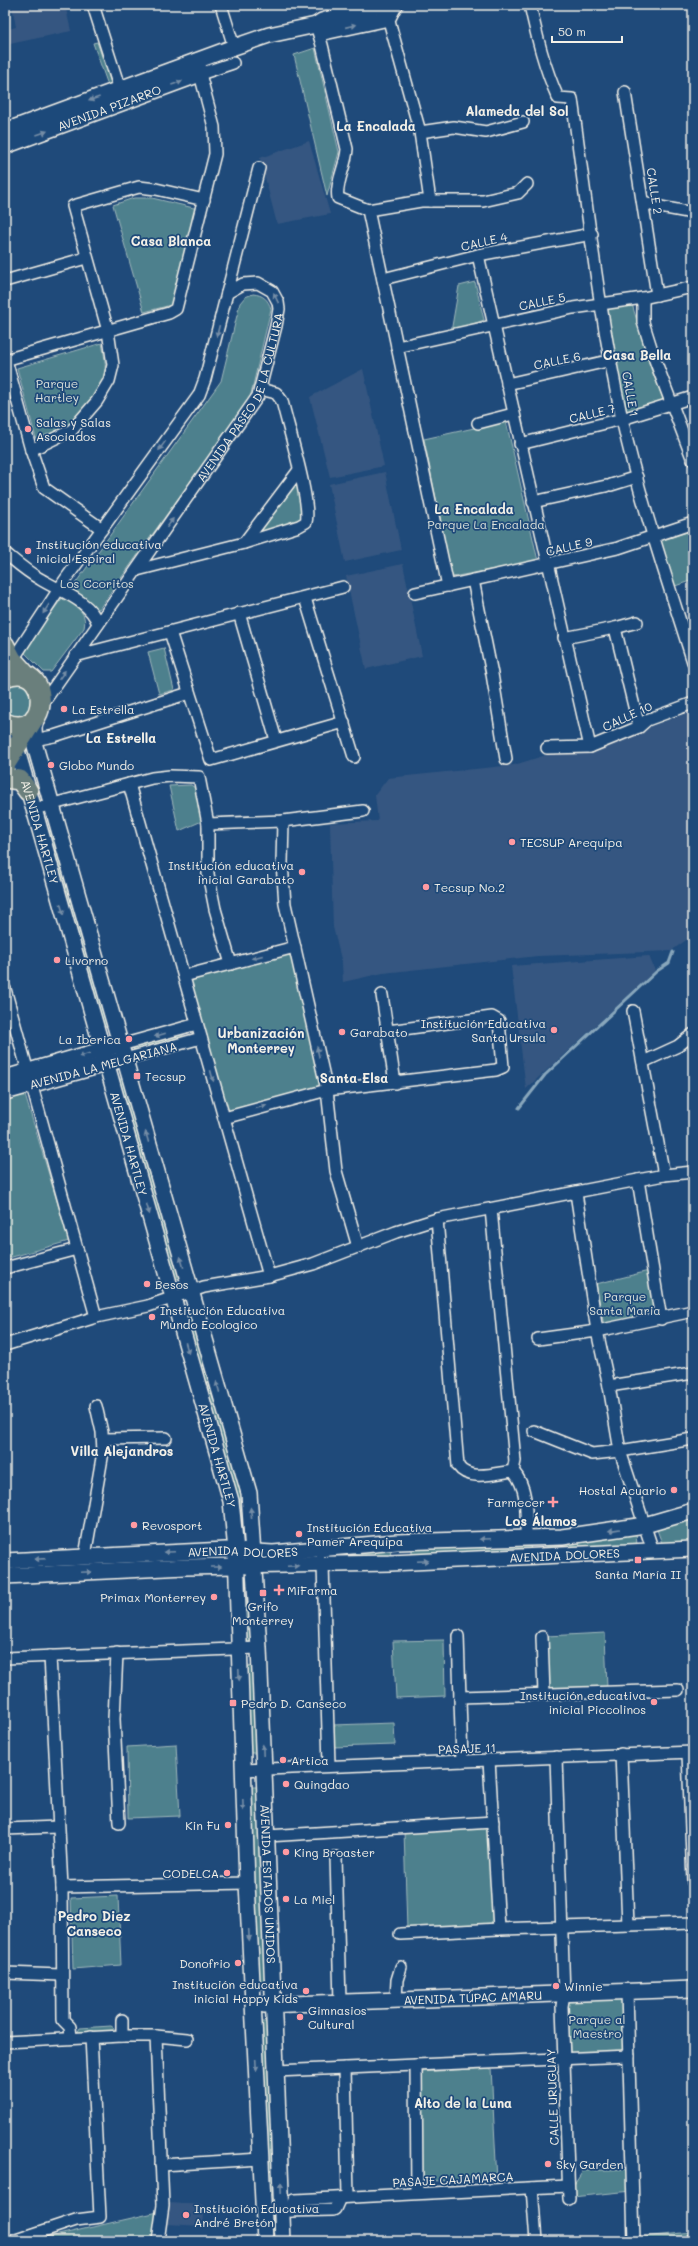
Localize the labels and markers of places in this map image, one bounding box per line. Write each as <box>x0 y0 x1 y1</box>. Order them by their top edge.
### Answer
place label: Salas y Salas Asociados <box>36 414 111 444</box>
marker: Salas y Salas Asociados <box>23 424 33 434</box>
place label: Institución educativa inicial Espiral <box>36 536 162 566</box>
marker: Institución educativa inicial Espiral <box>23 546 33 556</box>
place label: La Estrella <box>72 701 135 717</box>
marker: La Estrella <box>59 704 69 714</box>
place label: Globo Mundo <box>59 757 134 773</box>
marker: Globo Mundo <box>46 760 56 770</box>
place label: TECSUP Arequipa <box>520 834 623 850</box>
marker: TECSUP Arequipa <box>507 837 517 847</box>
place label: Institución educativa inicial Garabato <box>168 857 294 887</box>
marker: Institución educativa inicial Garabato <box>297 867 307 877</box>
place label: Tecsup No.2 <box>434 879 505 895</box>
marker: Tecsup No.2 <box>421 882 431 892</box>
place label: Livorno <box>65 952 108 968</box>
marker: Livorno <box>52 955 62 965</box>
place label: Institución Educativa Santa Ursula <box>421 1015 546 1045</box>
place label: Garabato <box>350 1024 407 1040</box>
marker: Institución Educativa Santa Ursula <box>549 1025 559 1035</box>
marker: Garabato <box>337 1027 347 1037</box>
place label: La Iberica <box>59 1031 121 1047</box>
marker: La Iberica <box>124 1034 134 1044</box>
place label: Tecsup <box>145 1068 186 1084</box>
marker: Tecsup <box>132 1071 142 1081</box>
place label: Besos <box>155 1276 189 1292</box>
marker: Besos <box>142 1279 152 1289</box>
place label: Institución Educativa Mundo Ecologico <box>160 1302 285 1332</box>
marker: Institución Educativa Mundo Ecologico <box>147 1312 157 1322</box>
place label: Hostal Acuario <box>579 1482 666 1498</box>
marker: Hostal Acuario <box>669 1485 679 1495</box>
place label: Farmecer <box>487 1494 545 1510</box>
marker: Farmecer <box>548 1497 558 1507</box>
place label: Revosport <box>142 1517 202 1533</box>
place label: Institución Educativa Pamer Arequipa <box>307 1519 432 1549</box>
marker: Revosport <box>129 1520 139 1530</box>
marker: Institución Educativa Pamer Arequipa <box>294 1529 304 1539</box>
marker: Santa María II <box>633 1555 643 1565</box>
place label: Santa María II <box>595 1566 681 1582</box>
place label: MiFarma <box>287 1582 338 1598</box>
marker: MiFarma <box>274 1585 284 1595</box>
marker: Grifo Monterrey <box>258 1588 268 1598</box>
place label: Primax Monterrey <box>100 1589 206 1605</box>
marker: Primax Monterrey <box>209 1592 219 1602</box>
place label: Grifo Monterrey <box>232 1598 294 1628</box>
place label: Institución educativa inicial Piccolinos <box>520 1687 646 1717</box>
place label: Pedro D. Canseco <box>241 1695 346 1711</box>
marker: Institución educativa inicial Piccolinos <box>649 1697 659 1707</box>
marker: Pedro D. Canseco <box>228 1698 238 1708</box>
place label: Artica <box>291 1752 329 1768</box>
marker: Artica <box>278 1755 288 1765</box>
place label: Quingdao <box>294 1776 349 1792</box>
marker: Quingdao <box>281 1779 291 1789</box>
place label: Kin Fu <box>185 1817 220 1833</box>
marker: Kin Fu <box>223 1820 233 1830</box>
place label: King Broaster <box>294 1844 375 1860</box>
marker: King Broaster <box>281 1847 291 1857</box>
place label: CODELCA <box>163 1865 219 1881</box>
marker: CODELCA <box>222 1868 232 1878</box>
place label: La Miel <box>294 1891 335 1907</box>
marker: La Miel <box>281 1894 291 1904</box>
place label: Donofrio <box>179 1955 230 1971</box>
marker: Donofrio <box>233 1958 243 1968</box>
place label: Institución educativa inicial Happy Kids <box>172 1976 298 2006</box>
place label: Winnie <box>564 1978 603 1994</box>
marker: Winnie <box>551 1981 561 1991</box>
marker: Institución educativa inicial Happy Kids <box>301 1986 311 1996</box>
place label: Gimnasios Cultural <box>308 2002 367 2032</box>
marker: Gimnasios Cultural <box>295 2012 305 2022</box>
place label: Sky Garden <box>556 2156 623 2172</box>
marker: Sky Garden <box>543 2159 553 2169</box>
place label: Institución Educativa André Bretón <box>194 2200 319 2230</box>
marker: Institución Educativa André Bretón <box>181 2210 191 2220</box>

